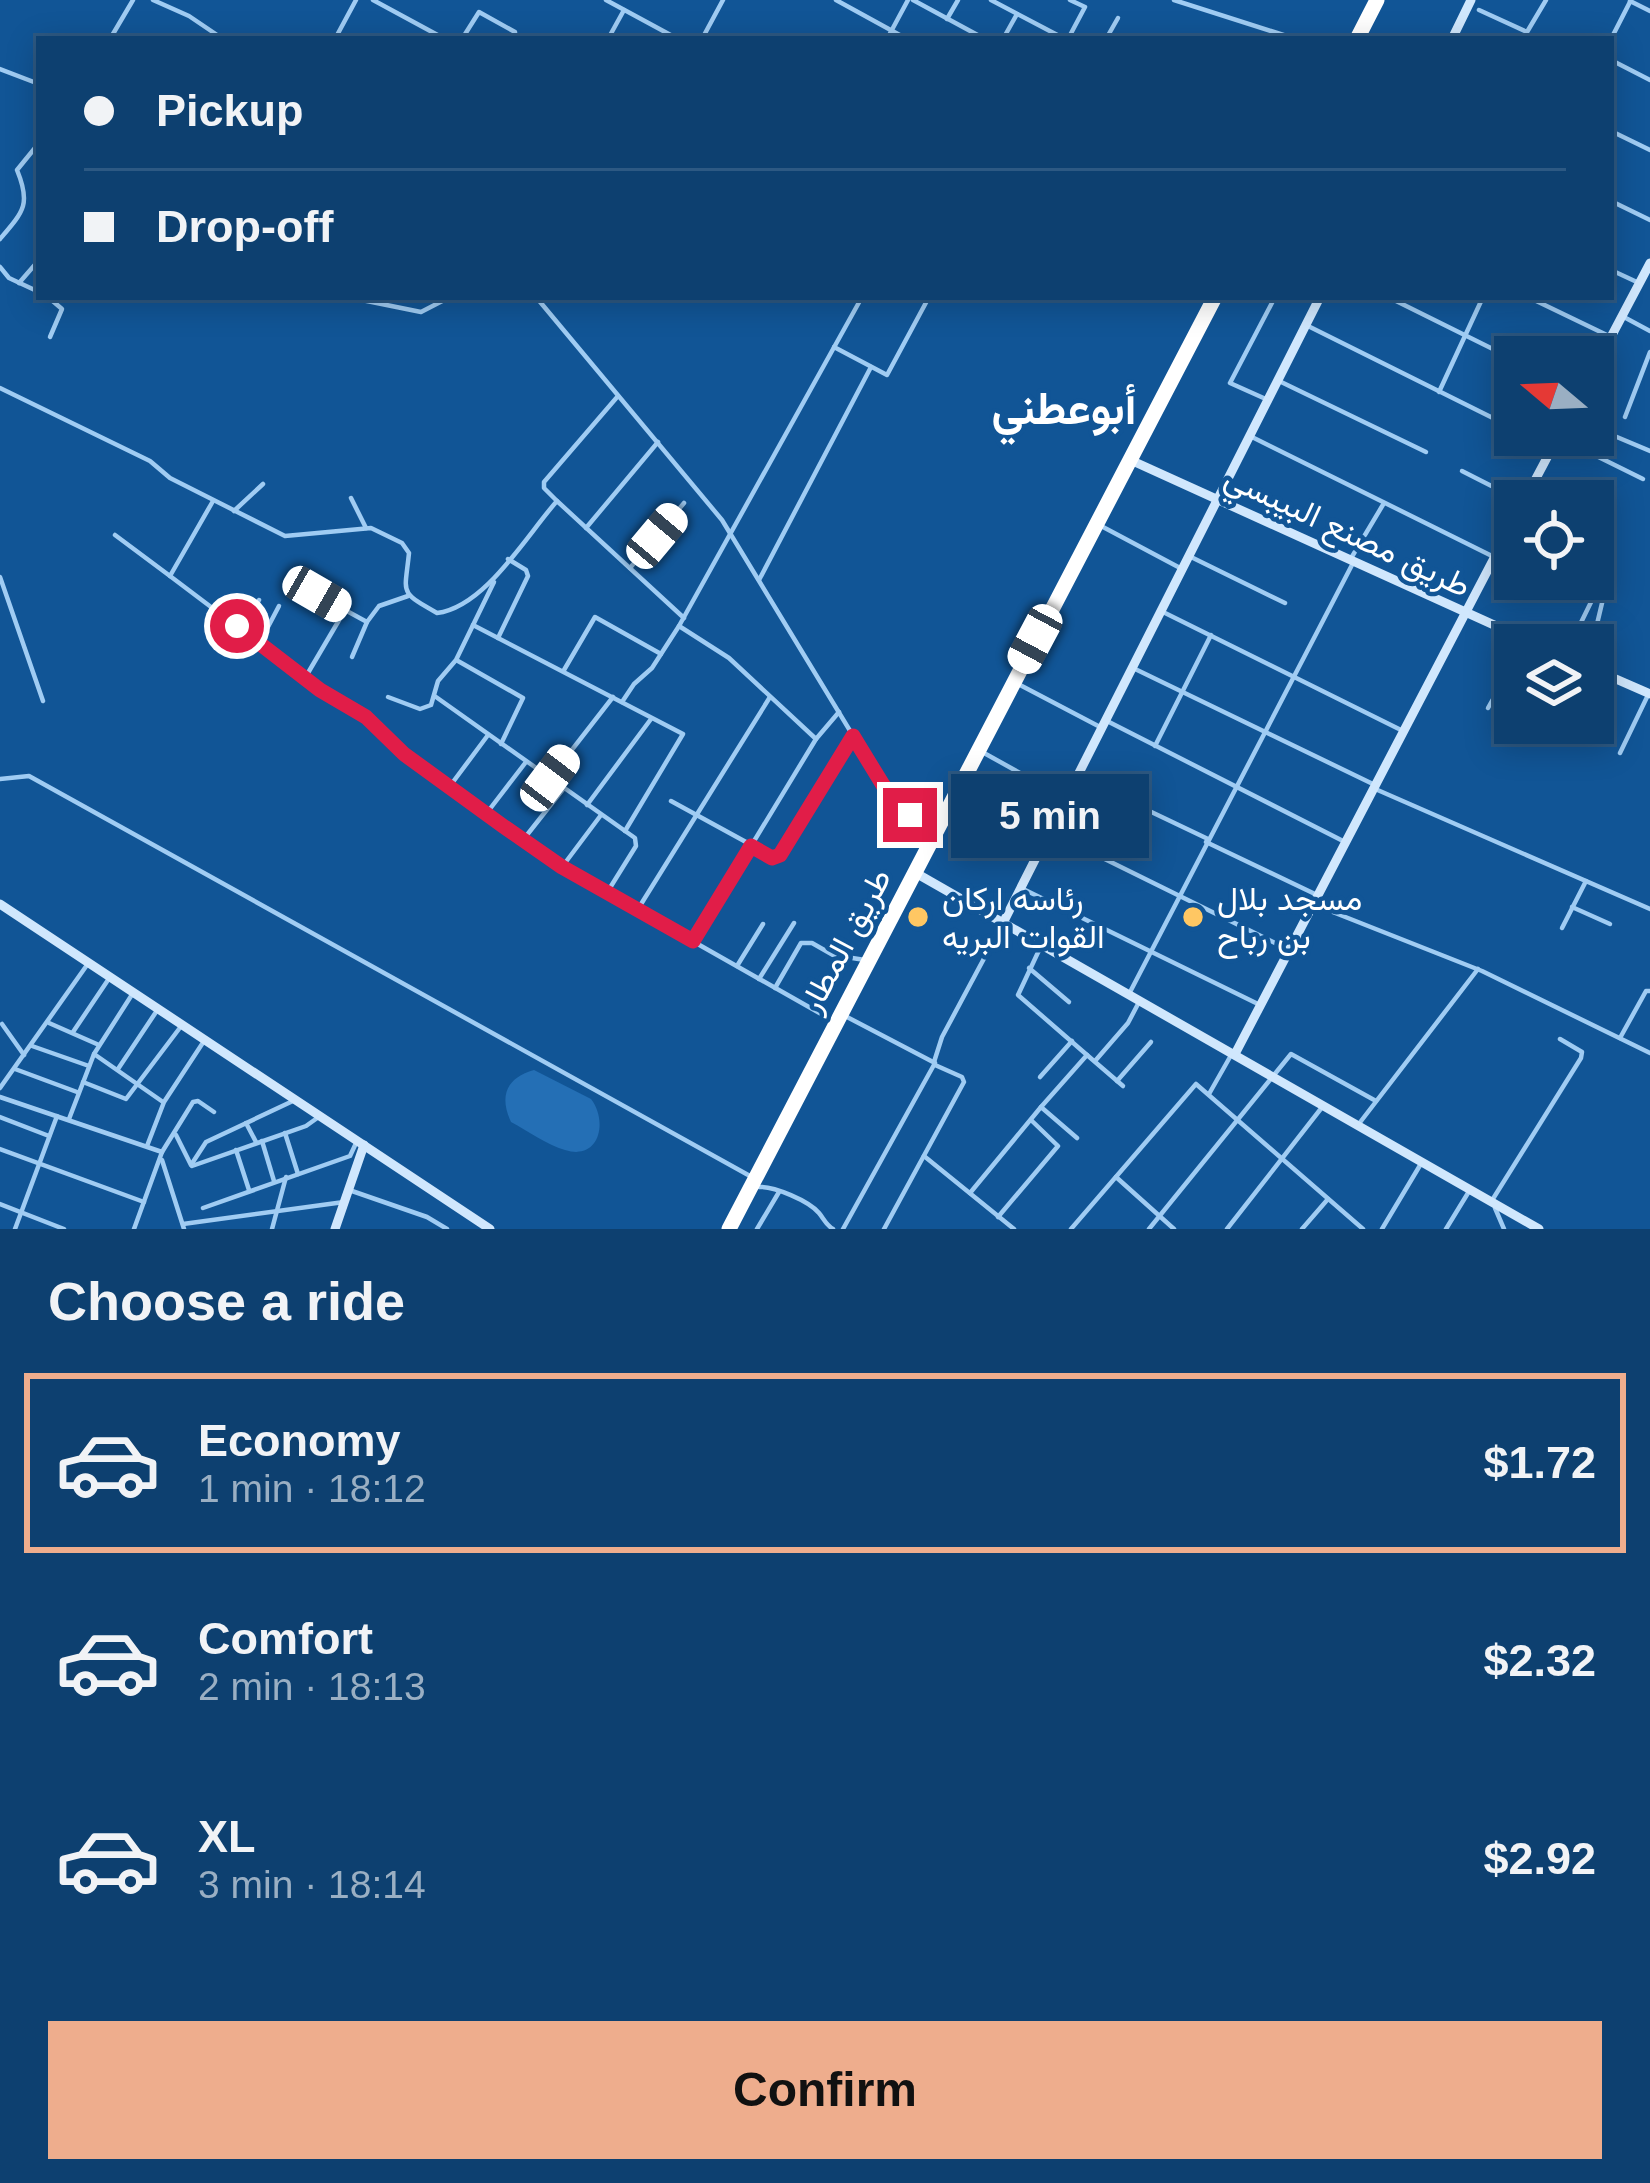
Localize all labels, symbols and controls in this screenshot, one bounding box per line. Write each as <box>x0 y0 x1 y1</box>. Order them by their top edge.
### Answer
text: Pickup <box>156 85 304 136</box>
text: Drop-off <box>156 201 333 252</box>
north arrow <box>1494 336 1614 456</box>
map controls <box>1494 336 1614 744</box>
district label: أبوعطني <box>992 383 1136 445</box>
street label: طريق مصنع البيبسي <box>1216 458 1477 611</box>
button: locate <box>1494 480 1614 600</box>
car <box>620 497 694 575</box>
car <box>277 560 357 628</box>
route start <box>210 599 264 653</box>
car <box>1002 599 1068 679</box>
button: layers <box>1494 624 1614 744</box>
car <box>514 738 586 818</box>
callout: 5 min <box>952 773 1150 857</box>
route end <box>883 788 937 842</box>
text: 5 min <box>999 794 1101 837</box>
street label: طريق المطار <box>791 862 900 1020</box>
place label: رئاسه اركان القوات البريه <box>942 880 1105 957</box>
place label: مسجد بلال بن رباح <box>1217 880 1362 959</box>
marker: رئاسه اركان القوات البريه <box>905 904 931 930</box>
marker: مسجد بلال بن رباح <box>1180 904 1206 930</box>
text: Choose a ride <box>48 1271 405 1331</box>
icon: car <box>54 1409 162 1517</box>
text: Economy <box>198 1415 401 1466</box>
text: $1.72 <box>1483 1437 1596 1488</box>
text: 1 min · 18:12 <box>198 1467 426 1510</box>
icon: car <box>54 1607 162 1715</box>
text: Comfort <box>198 1613 373 1664</box>
text: $2.32 <box>1483 1635 1596 1686</box>
text: 2 min · 18:13 <box>198 1665 426 1708</box>
icon: car <box>54 1805 162 1913</box>
text: XL <box>198 1811 256 1862</box>
text: $2.92 <box>1483 1833 1596 1884</box>
text: 3 min · 18:14 <box>198 1863 426 1906</box>
button: Confirm <box>48 2021 1602 2159</box>

